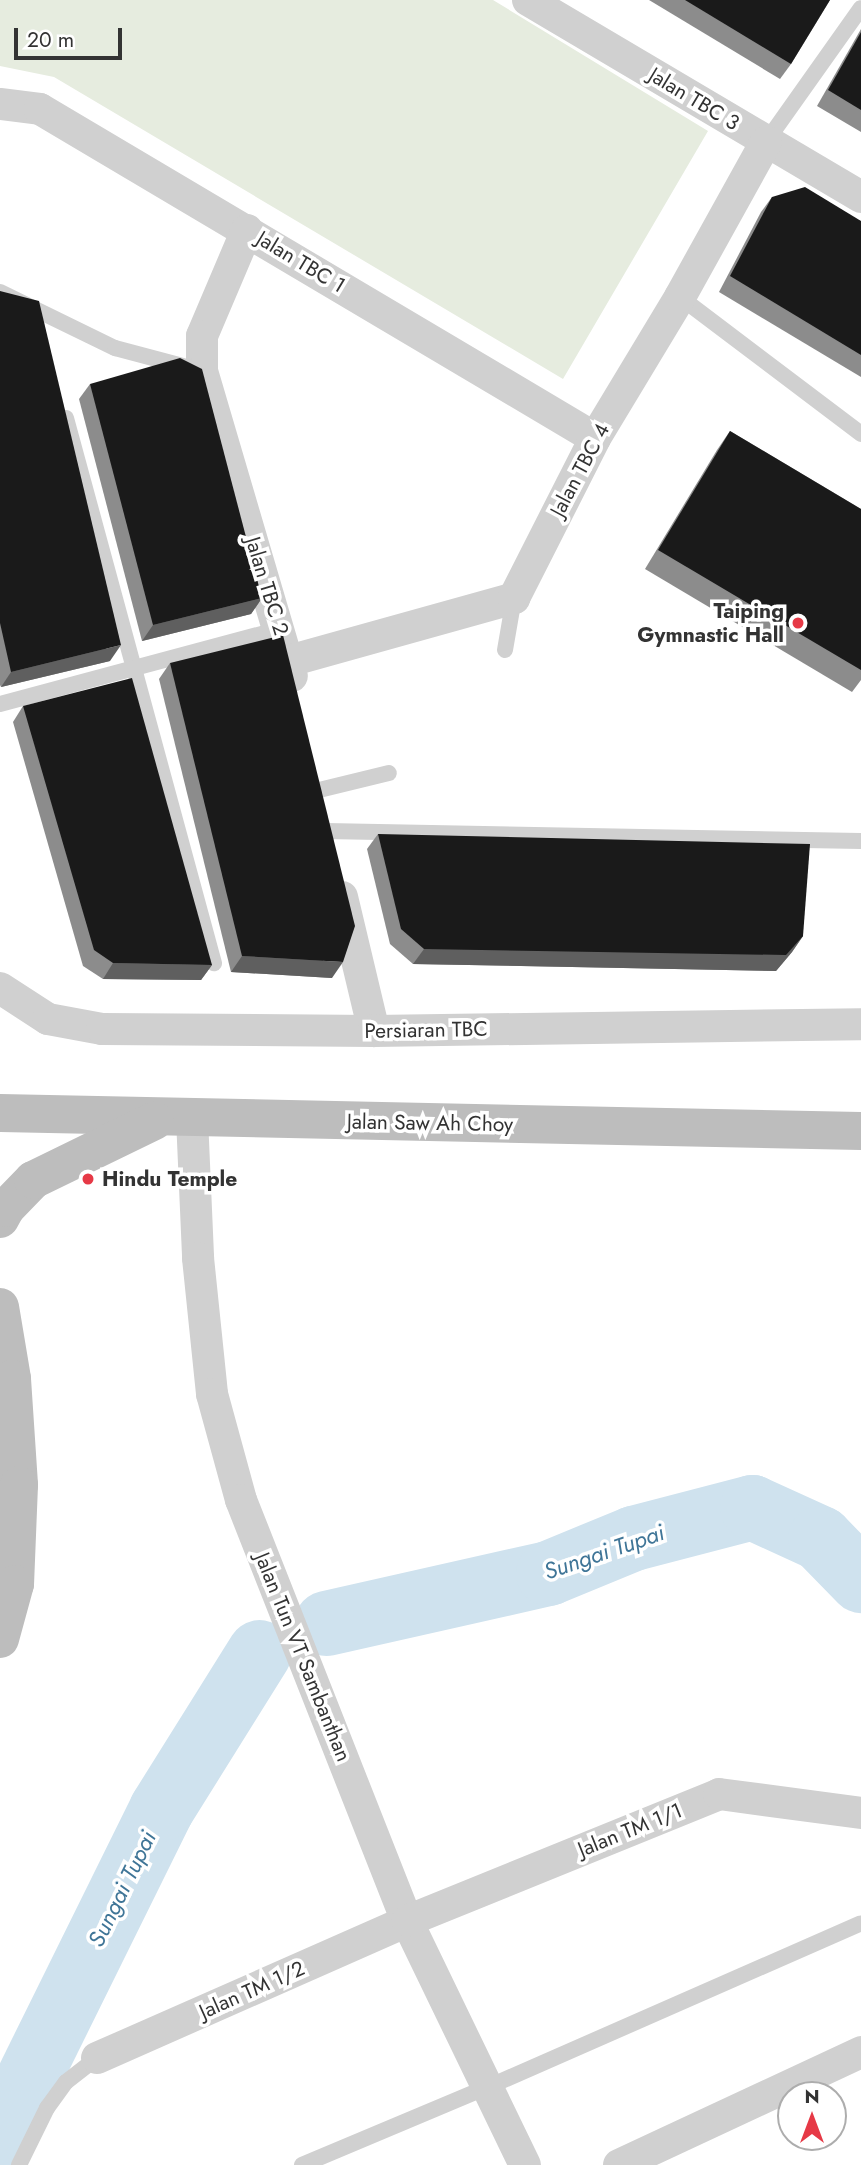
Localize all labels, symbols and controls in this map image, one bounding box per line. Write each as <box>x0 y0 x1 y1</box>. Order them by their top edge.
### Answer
scale bar <box>18 14 126 58</box>
text: 20 m <box>27 25 74 55</box>
street label: Jalan TBC 3 <box>644 62 744 136</box>
street label: Jalan TBC 1 <box>252 226 350 298</box>
street label: Jalan TBC 4 <box>545 419 615 521</box>
street label: Jalan TBC 2 <box>240 534 294 638</box>
place label: Taiping Gymnastic Hall <box>637 598 784 648</box>
marker: Taiping Gymnastic Hall <box>790 615 806 631</box>
street label: Persiaran TBC <box>364 1016 488 1044</box>
street label: Jalan Saw Ah Choy <box>347 1109 513 1137</box>
place label: Hindu Temple <box>102 1166 237 1192</box>
marker: Hindu Temple <box>80 1171 96 1187</box>
water label: Sungai Tupai <box>540 1519 668 1585</box>
street label: Jalan Tun VT Sambanthan <box>250 1549 356 1765</box>
street label: Jalan TM 1/1 <box>574 1798 686 1862</box>
water label: Sungai Tupai <box>82 1827 162 1951</box>
street label: Jalan TM 1/2 <box>195 1956 309 2024</box>
north arrow <box>777 2081 847 2151</box>
text: N <box>804 2083 820 2110</box>

